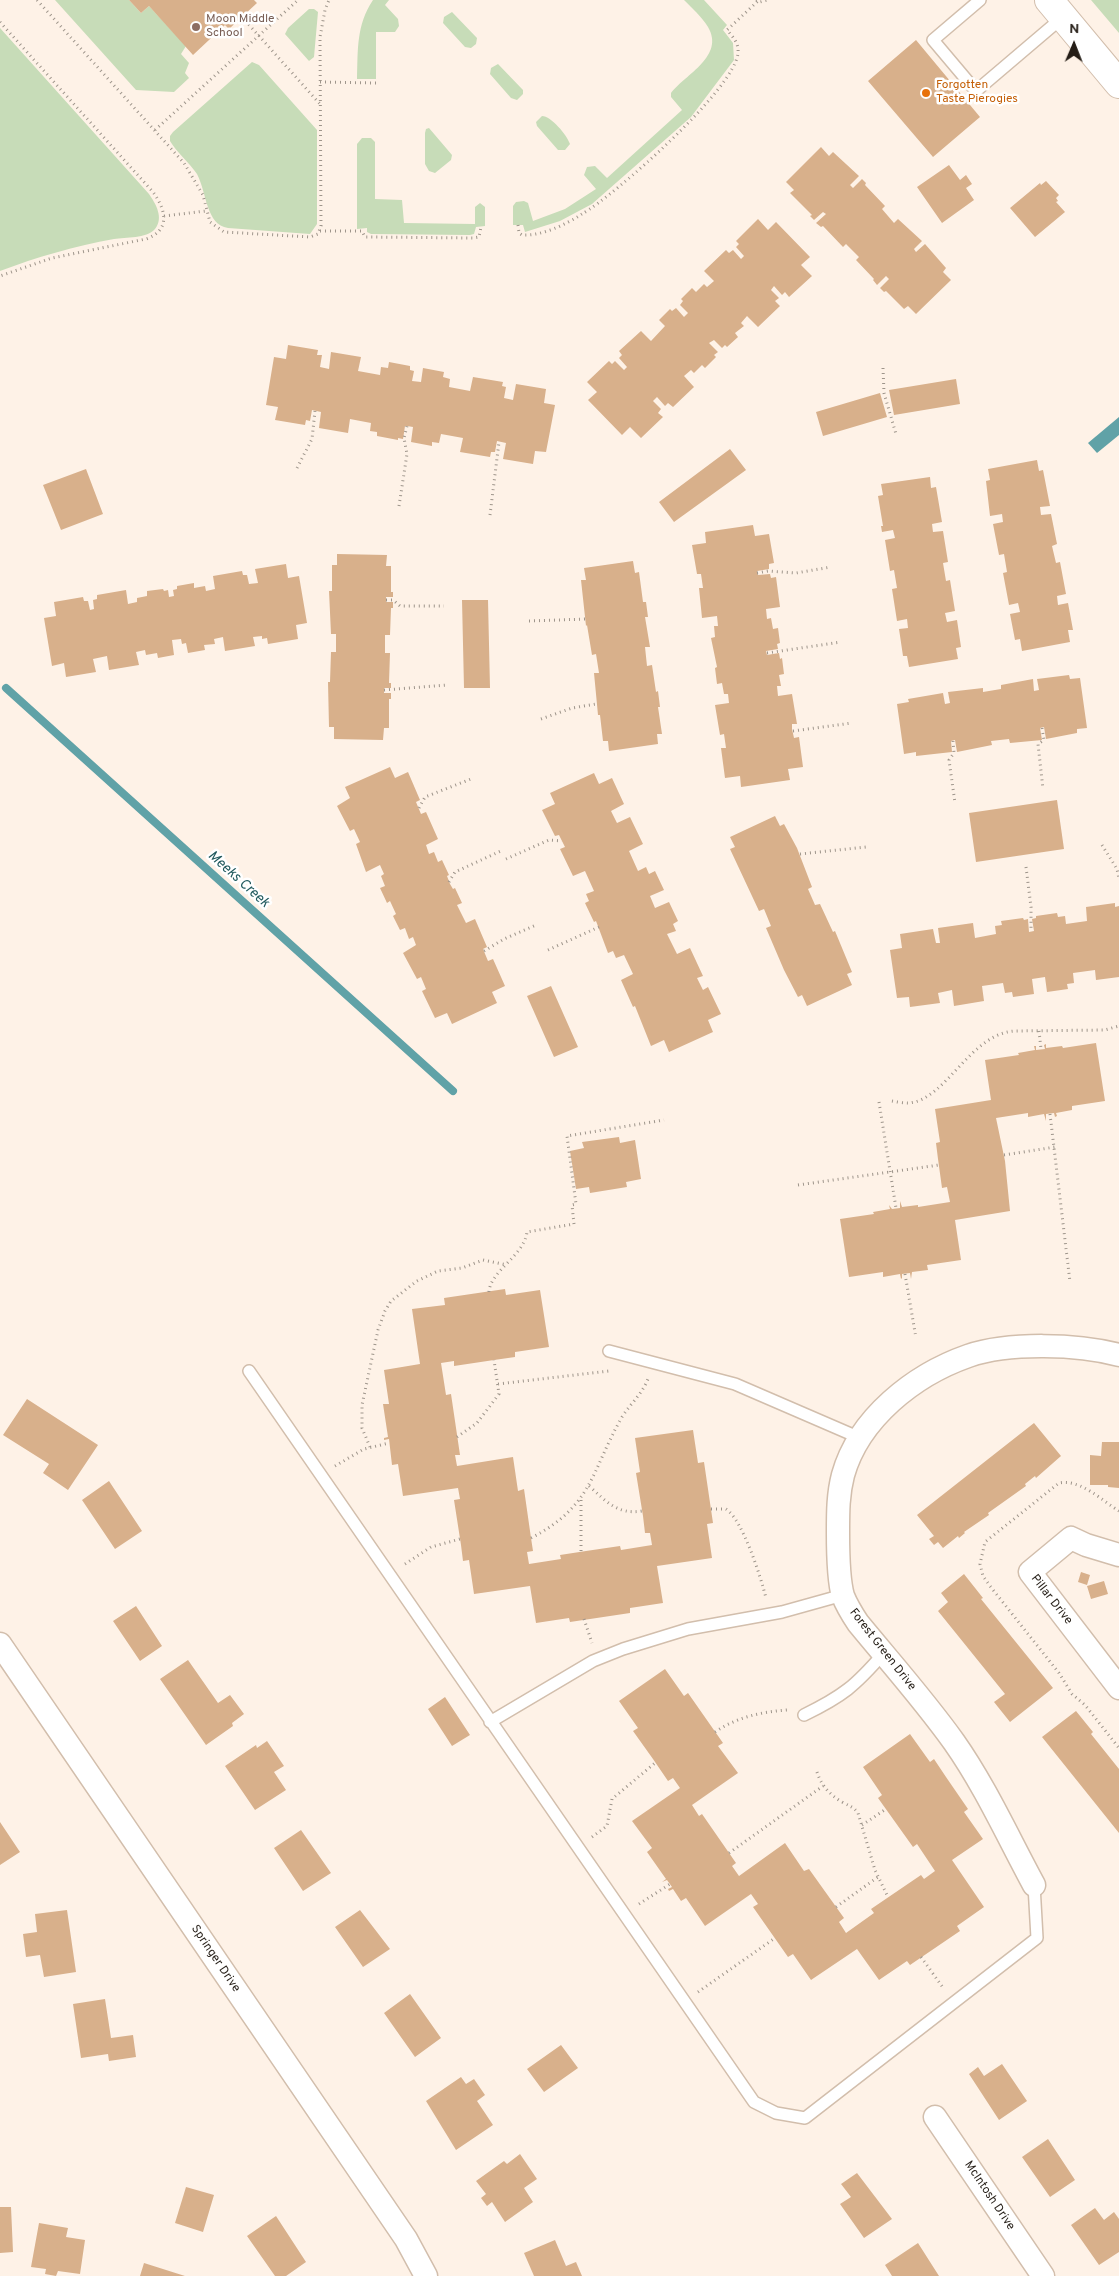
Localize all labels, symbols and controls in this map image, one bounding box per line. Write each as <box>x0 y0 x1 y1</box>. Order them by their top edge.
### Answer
place label: Moon Middle School <box>206 13 275 41</box>
north arrow <box>1049 20 1099 70</box>
marker: Moon Middle School <box>190 21 202 33</box>
text: N <box>1069 21 1079 38</box>
place label: Forgotten Taste Pierogies <box>936 79 1018 107</box>
marker: Forgotten Taste Pierogies <box>920 87 932 99</box>
water label: Meeks Creek <box>204 848 272 912</box>
street label: Pillar Drive <box>1027 1572 1075 1628</box>
street label: Forest Green Drive <box>846 1606 918 1694</box>
street label: Springer Drive <box>187 1923 243 1995</box>
street label: McIntosh Drive <box>961 2159 1017 2233</box>

